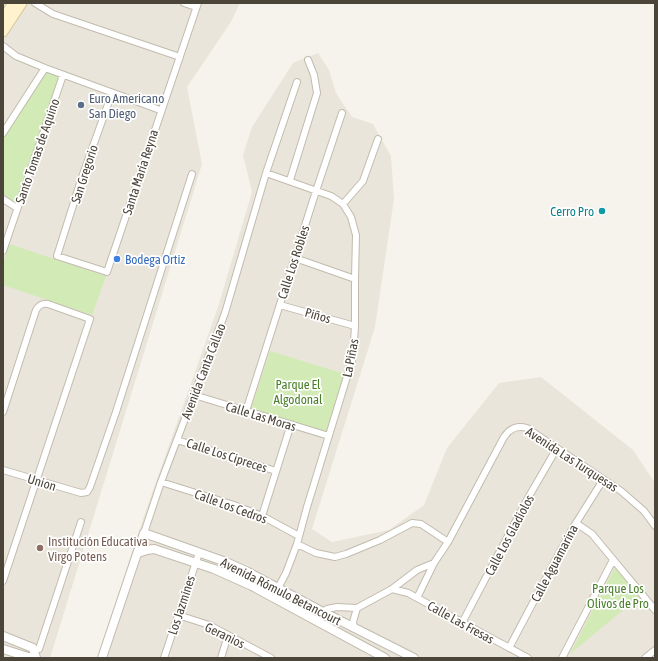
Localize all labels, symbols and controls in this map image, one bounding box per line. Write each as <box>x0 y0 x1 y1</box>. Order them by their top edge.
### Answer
place label: Euro Americano San Diego <box>89 91 164 121</box>
street label: Santo Tomas de Aquino <box>12 97 63 206</box>
marker: Euro Americano San Diego <box>76 100 86 110</box>
street label: Santa María Reyna <box>120 128 161 217</box>
street label: San Gregorio <box>68 143 101 205</box>
place label: Cerro Pro <box>550 204 594 219</box>
marker: Cerro Pro <box>597 206 607 216</box>
street label: Calle Los Robles <box>275 223 313 301</box>
place label: Bodega Ortiz <box>125 252 186 267</box>
marker: Bodega Ortiz <box>112 254 122 264</box>
street label: Piños <box>303 305 333 326</box>
street label: Avenida Canta Callao <box>178 321 229 421</box>
street label: La Piñas <box>339 337 362 379</box>
park label: Parque El Algodonal <box>273 377 323 407</box>
street label: Calle Las Moras <box>224 399 298 434</box>
street label: Avenida Las Turquesas <box>523 424 621 495</box>
street label: Calle Los Cipreces <box>185 435 269 476</box>
street label: Union <box>26 471 58 494</box>
street label: Calle Los Cedros <box>192 486 270 527</box>
street label: Calle Los Gladiolos <box>482 492 537 578</box>
street label: Calle Aguamarina <box>528 522 581 604</box>
place label: Institución Educativa Virgo Potens <box>48 534 148 564</box>
marker: Institución Educativa Virgo Potens <box>35 543 45 553</box>
street label: Avenida Rómulo Betancourt <box>218 555 344 628</box>
street label: Los Jazmines <box>165 573 198 637</box>
park label: Parque Los Olivos de Pro <box>587 581 649 611</box>
street label: Calle Las Fresas <box>425 598 497 647</box>
street label: Geranios <box>202 619 247 652</box>

